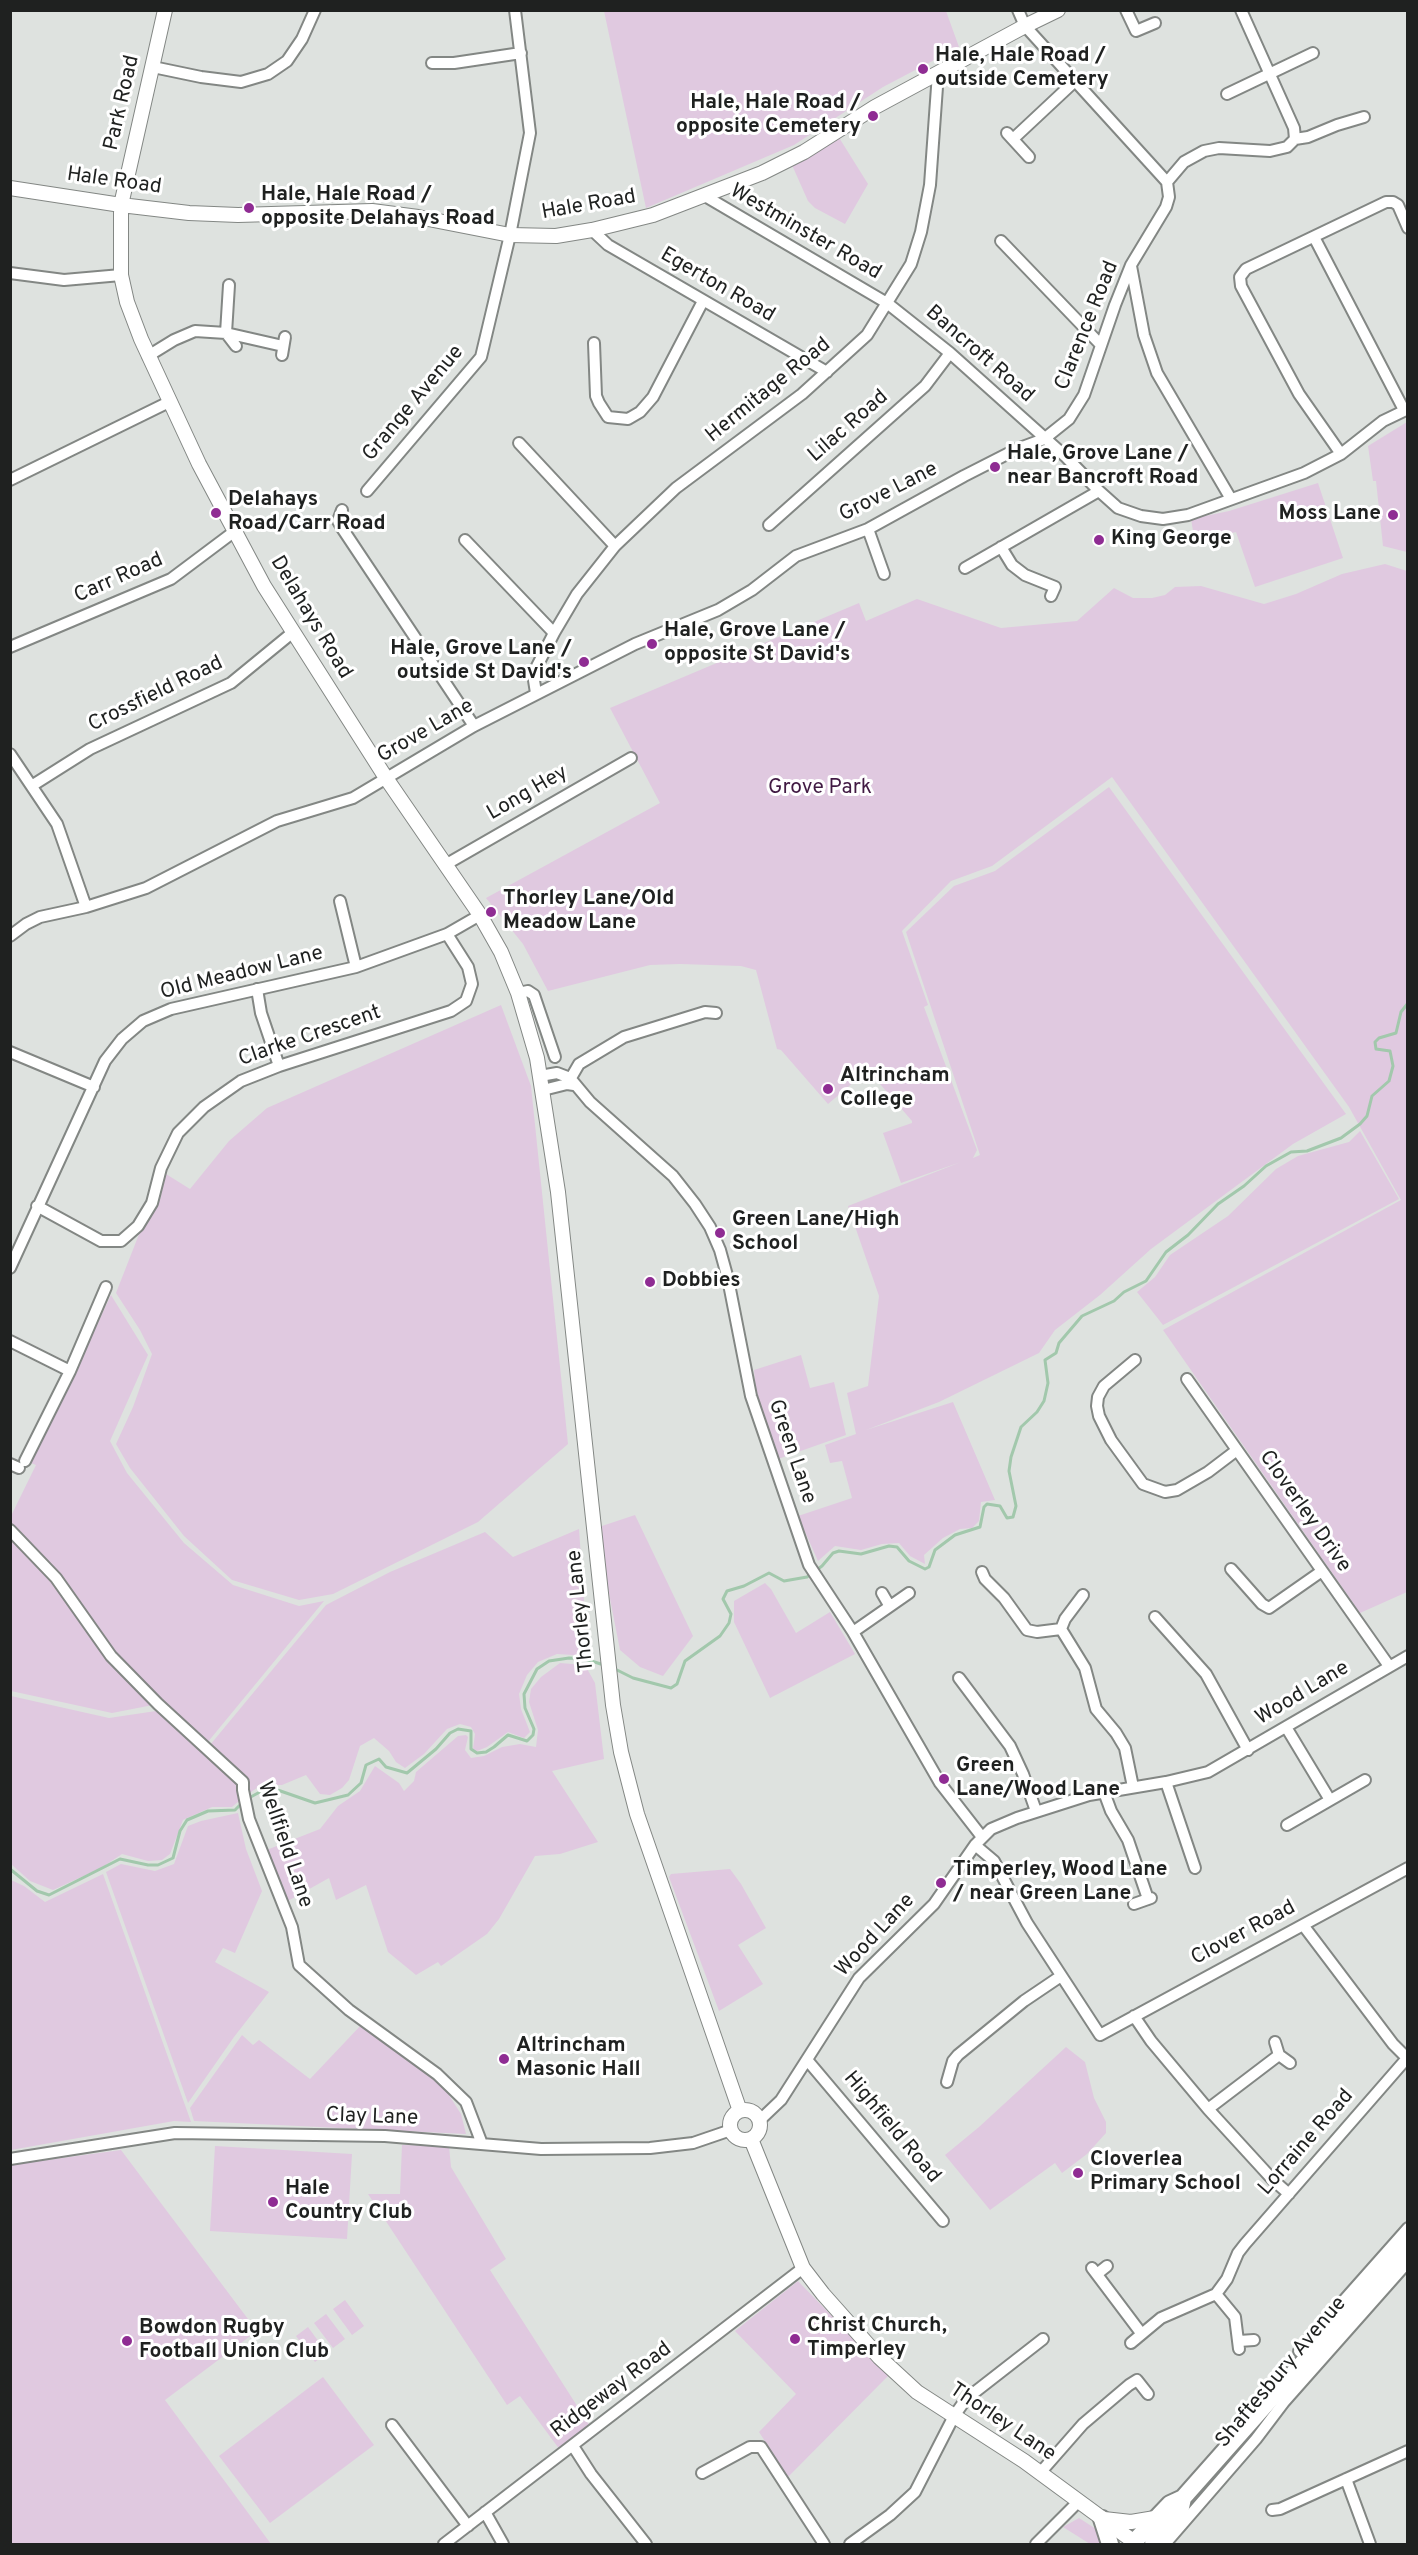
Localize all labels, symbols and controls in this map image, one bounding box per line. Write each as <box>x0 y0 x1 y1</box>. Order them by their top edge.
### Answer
place label: Hale, Hale Road / outside Cemetery <box>935 44 1109 94</box>
street label: Park Road <box>100 53 146 153</box>
marker: Hale, Hale Road / outside Cemetery <box>916 62 930 76</box>
place label: Hale, Hale Road / opposite Cemetery <box>676 91 861 141</box>
marker: Hale, Hale Road / opposite Cemetery <box>866 109 880 123</box>
street label: Hale Road <box>65 163 163 201</box>
street label: Westminster Road <box>725 179 885 287</box>
place label: Hale, Hale Road / opposite Delahays Road <box>261 183 495 233</box>
street label: Hale Road <box>540 185 638 227</box>
marker: Hale, Hale Road / opposite Delahays Road <box>242 201 256 215</box>
street label: Egerton Road <box>655 243 779 329</box>
street label: Clarence Road <box>1051 258 1125 394</box>
street label: Bancroft Road <box>919 301 1039 409</box>
street label: Hermitage Road <box>702 333 836 449</box>
street label: Grange Avenue <box>358 341 470 467</box>
street label: Lilac Road <box>804 385 894 469</box>
place label: Hale, Grove Lane / near Bancroft Road <box>1007 442 1198 492</box>
street label: Grove Lane <box>836 457 942 529</box>
marker: Hale, Grove Lane / near Bancroft Road <box>988 460 1002 474</box>
place label: Delahays Road/Carr Road <box>228 488 386 538</box>
place label: Moss Lane <box>1278 502 1381 528</box>
marker: Delahays Road/Carr Road <box>209 506 223 520</box>
marker: Moss Lane <box>1386 508 1400 522</box>
place label: King George <box>1111 527 1232 553</box>
marker: King George <box>1092 533 1106 547</box>
street label: Carr Road <box>71 548 167 610</box>
street label: Delahays Road <box>263 552 357 684</box>
place label: Hale, Grove Lane / opposite St David's <box>664 619 850 669</box>
place label: Hale, Grove Lane / outside St David's <box>390 637 572 687</box>
marker: Hale, Grove Lane / opposite St David's <box>645 637 659 651</box>
street label: Crossfield Road <box>85 652 227 738</box>
marker: Hale, Grove Lane / outside St David's <box>577 655 591 669</box>
street label: Grove Lane <box>373 694 479 770</box>
street label: Long Hey <box>483 761 573 827</box>
park label: Grove Park <box>768 776 872 802</box>
place label: Thorley Lane/Old Meadow Lane <box>503 887 674 937</box>
marker: Thorley Lane/Old Meadow Lane <box>484 905 498 919</box>
street label: Old Meadow Lane <box>158 942 326 1006</box>
street label: Clarke Crescent <box>236 1001 384 1073</box>
place label: Altrincham College <box>840 1064 950 1114</box>
marker: Altrincham College <box>821 1082 835 1096</box>
place label: Green Lane/High School <box>732 1208 899 1258</box>
marker: Green Lane/High School <box>713 1226 727 1240</box>
place label: Dobbies <box>662 1269 741 1295</box>
marker: Dobbies <box>643 1275 657 1289</box>
street label: Green Lane <box>761 1397 821 1507</box>
street label: Cloverley Drive <box>1253 1446 1355 1578</box>
street label: Thorley Lane <box>563 1549 601 1673</box>
street label: Wood Lane <box>1252 1656 1354 1732</box>
place label: Green Lane/Wood Lane <box>956 1754 1120 1804</box>
marker: Green Lane/Wood Lane <box>937 1772 951 1786</box>
street label: Wellfield Lane <box>251 1779 317 1911</box>
place label: Timperley, Wood Lane / near Green Lane <box>953 1858 1167 1908</box>
marker: Timperley, Wood Lane / near Green Lane <box>934 1876 948 1890</box>
street label: Wood Lane <box>831 1889 921 1983</box>
street label: Clover Road <box>1188 1896 1300 1972</box>
place label: Altrincham Masonic Hall <box>516 2034 641 2084</box>
marker: Altrincham Masonic Hall <box>497 2052 511 2066</box>
street label: Highfield Road <box>837 2067 945 2189</box>
street label: Lorraine Road <box>1254 2085 1360 2201</box>
street label: Clay Lane <box>325 2104 419 2132</box>
place label: Cloverlea Primary School <box>1090 2148 1241 2198</box>
marker: Cloverlea Primary School <box>1071 2166 1085 2180</box>
place label: Hale Country Club <box>285 2177 412 2227</box>
marker: Hale Country Club <box>266 2195 280 2209</box>
street label: Shaftesbury Avenue <box>1211 2292 1353 2454</box>
place label: Christ Church, Timperley <box>807 2314 947 2364</box>
place label: Bowdon Rugby Football Union Club <box>139 2316 329 2366</box>
marker: Christ Church, Timperley <box>788 2332 802 2346</box>
marker: Bowdon Rugby Football Union Club <box>120 2334 134 2348</box>
street label: Ridgeway Road <box>547 2337 677 2445</box>
street label: Thorley Lane <box>944 2378 1060 2468</box>

